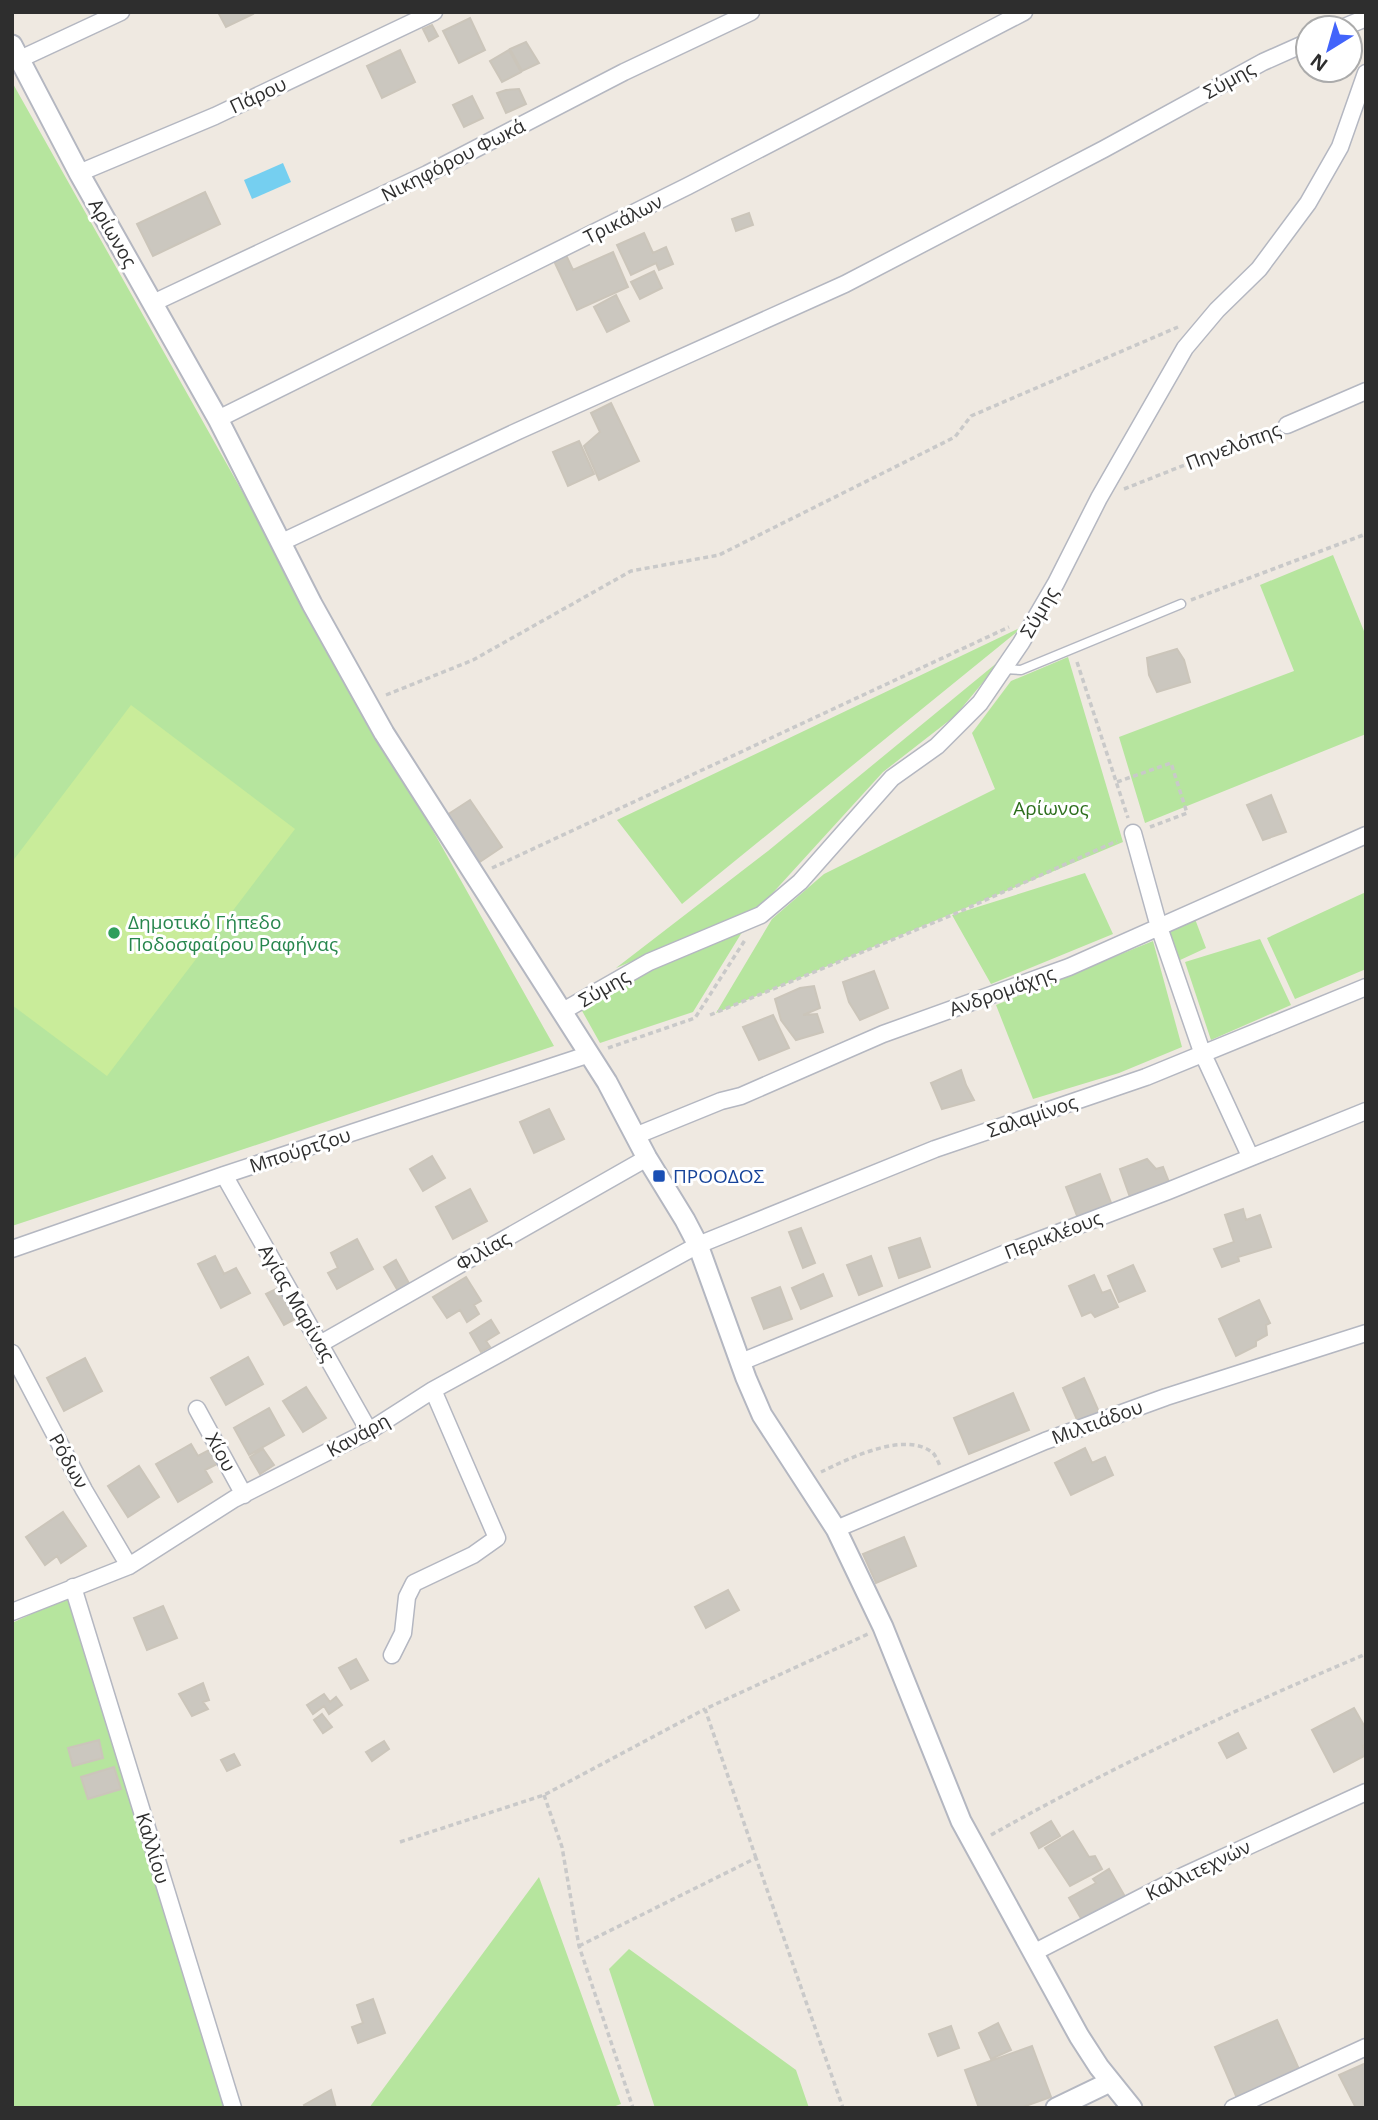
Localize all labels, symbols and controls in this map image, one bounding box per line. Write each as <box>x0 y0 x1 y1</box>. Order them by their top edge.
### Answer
north arrow <box>1294 14 1364 84</box>
text: N <box>1305 48 1333 78</box>
street label: Σύμης <box>1199 55 1259 105</box>
street label: Πάρου <box>225 71 291 119</box>
street label: Νικηφόρου Φωκά <box>377 112 530 208</box>
street label: Τρικάλων <box>579 188 667 250</box>
street label: Αρίωνος <box>83 194 143 272</box>
street label: Πηνελόπης <box>1182 416 1284 476</box>
street label: Σύμης <box>1014 582 1064 642</box>
park label: Αρίωνος <box>1013 795 1089 821</box>
place label: Δημοτικό Γήπεδο Ποδοσφαίρου Ραφήνας <box>128 909 338 957</box>
marker: Δημοτικό Γήπεδο Ποδοσφαίρου Ραφήνας <box>106 925 122 941</box>
street label: Ανδρομάχης <box>945 960 1059 1022</box>
street label: Σύμης <box>574 963 634 1013</box>
street label: Σαλαμίνος <box>984 1089 1080 1143</box>
street label: Μπούρτζου <box>246 1121 354 1179</box>
place label: ΠΡΟΟΔΟΣ <box>673 1163 765 1189</box>
marker: ΠΡΟΟΔΟΣ <box>651 1168 667 1184</box>
street label: Περικλέους <box>1001 1205 1105 1265</box>
street label: Φιλίας <box>451 1225 515 1277</box>
street label: Αγίας Μαρίνας <box>253 1240 341 1366</box>
street label: Μιλτιάδου <box>1048 1394 1146 1450</box>
street label: Κανάρη <box>322 1407 394 1463</box>
street label: Χίου <box>200 1428 242 1476</box>
street label: Ρόδων <box>43 1429 95 1493</box>
street label: Καλλίου <box>130 1809 176 1887</box>
street label: Καλλιτεχνών <box>1141 1833 1255 1907</box>

